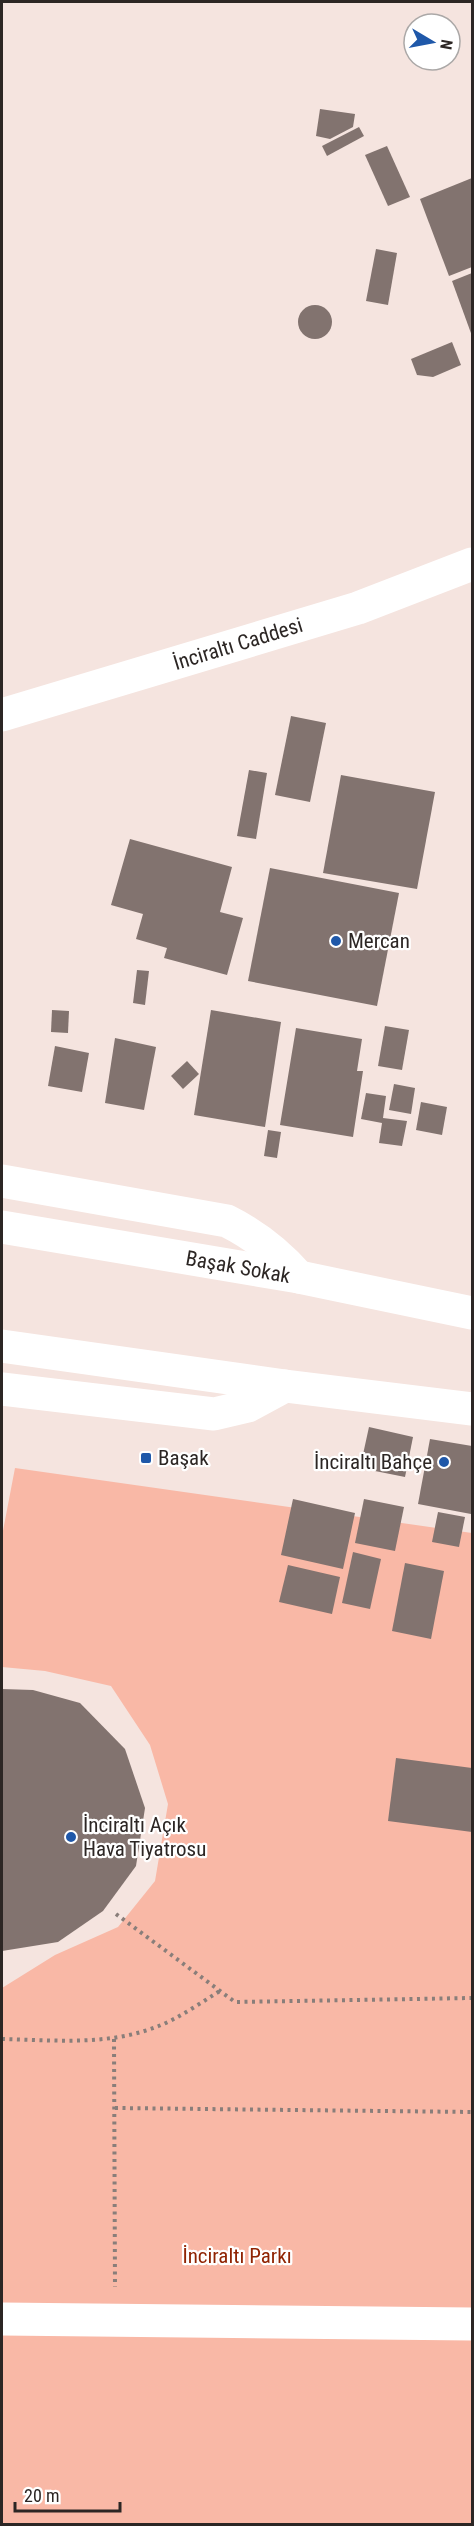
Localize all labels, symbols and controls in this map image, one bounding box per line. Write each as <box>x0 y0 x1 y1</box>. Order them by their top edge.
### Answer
north arrow <box>402 12 462 72</box>
text: N <box>436 38 456 51</box>
street label: İnciraltı Caddesi <box>171 613 305 675</box>
place label: Mercan <box>348 929 410 953</box>
marker: Mercan <box>329 934 343 948</box>
street label: Başak Sokak <box>184 1246 293 1288</box>
place label: Başak <box>158 1446 209 1470</box>
place label: İnciraltı Bahçe <box>314 1450 432 1474</box>
marker: Başak <box>139 1451 153 1465</box>
marker: İnciraltı Bahçe <box>437 1455 451 1469</box>
place label: İnciraltı Açık Hava Tiyatrosu <box>83 1813 206 1861</box>
marker: İnciraltı Açık Hava Tiyatrosu <box>64 1830 78 1844</box>
park label: İnciraltı Parkı <box>182 2244 292 2268</box>
scale bar <box>15 2475 120 2513</box>
text: 20 m <box>24 2485 59 2506</box>

